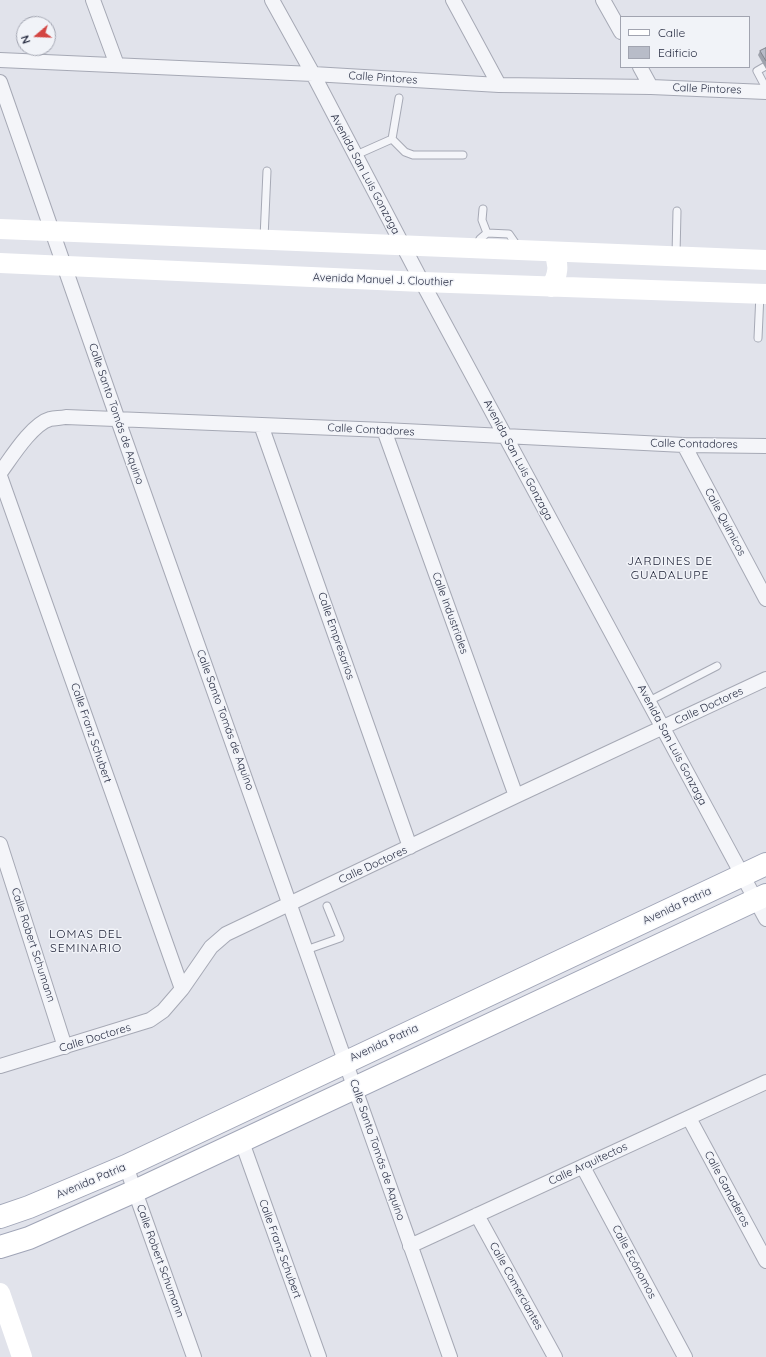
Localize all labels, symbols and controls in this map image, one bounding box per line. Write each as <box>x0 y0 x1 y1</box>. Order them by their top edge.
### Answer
north arrow <box>16 16 56 56</box>
legend <box>620 16 750 68</box>
text: Calle <box>658 25 685 40</box>
text: N <box>18 33 34 46</box>
text: Edificio <box>658 45 698 60</box>
street label: Calle Pintores <box>348 69 418 87</box>
street label: Calle Pintores <box>672 81 742 97</box>
street label: Avenida San Luis Gonzaga <box>328 111 402 237</box>
street label: Avenida Manuel J. Clouthier <box>313 271 453 289</box>
street label: Calle Santo Tomás de Aquino <box>86 342 146 486</box>
street label: Avenida San Luis Gonzaga <box>481 397 555 523</box>
street label: Calle Contadores <box>327 421 415 439</box>
street label: Calle Contadores <box>650 437 738 451</box>
street label: Calle Químicos <box>702 486 748 558</box>
district label: JARDINES DE GUADALUPE <box>627 554 713 582</box>
street label: Calle Industriales <box>429 570 471 656</box>
street label: Calle Empresarios <box>315 591 357 681</box>
street label: Calle Santo Tomás de Aquino <box>193 648 257 792</box>
street label: Calle Franz Schubert <box>68 681 114 785</box>
street label: Avenida San Luis Gonzaga <box>635 682 709 808</box>
street label: Calle Doctores <box>673 684 745 728</box>
street label: Calle Doctores <box>337 843 409 887</box>
street label: Avenida Patria <box>641 884 713 928</box>
street label: Calle Robert Schumann <box>8 886 58 1004</box>
district label: LOMAS DEL SEMINARIO <box>49 927 123 955</box>
street label: Calle Doctores <box>58 1021 132 1055</box>
street label: Avenida Patria <box>348 1021 420 1065</box>
street label: Calle Santo Tomás de Aquino <box>347 1078 407 1222</box>
street label: Calle Arquitectos <box>546 1140 630 1188</box>
street label: Calle Ganaderos <box>701 1149 753 1229</box>
street label: Avenida Patria <box>54 1160 128 1202</box>
street label: Calle Franz Schubert <box>256 1198 304 1300</box>
street label: Calle Robert Schumann <box>133 1203 187 1319</box>
street label: Calle Ecónomos <box>609 1223 659 1301</box>
street label: Calle Comerciantes <box>486 1240 546 1332</box>

